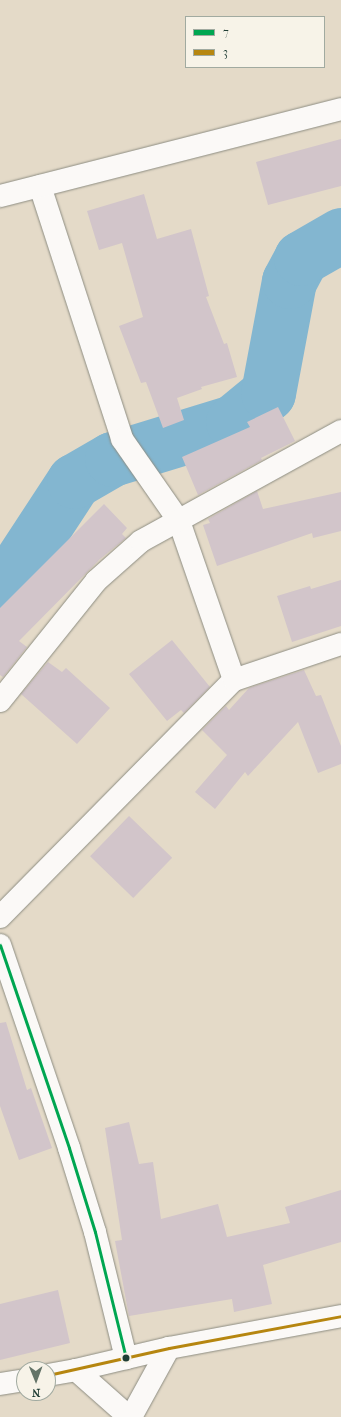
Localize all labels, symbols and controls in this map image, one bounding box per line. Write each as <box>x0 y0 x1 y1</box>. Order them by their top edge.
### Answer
legend <box>185 16 325 68</box>
text: 7 <box>223 25 229 39</box>
text: 3 <box>223 45 228 59</box>
unlabelled marker <box>121 1353 131 1363</box>
north arrow <box>16 1361 56 1401</box>
text: N <box>32 1386 41 1399</box>

